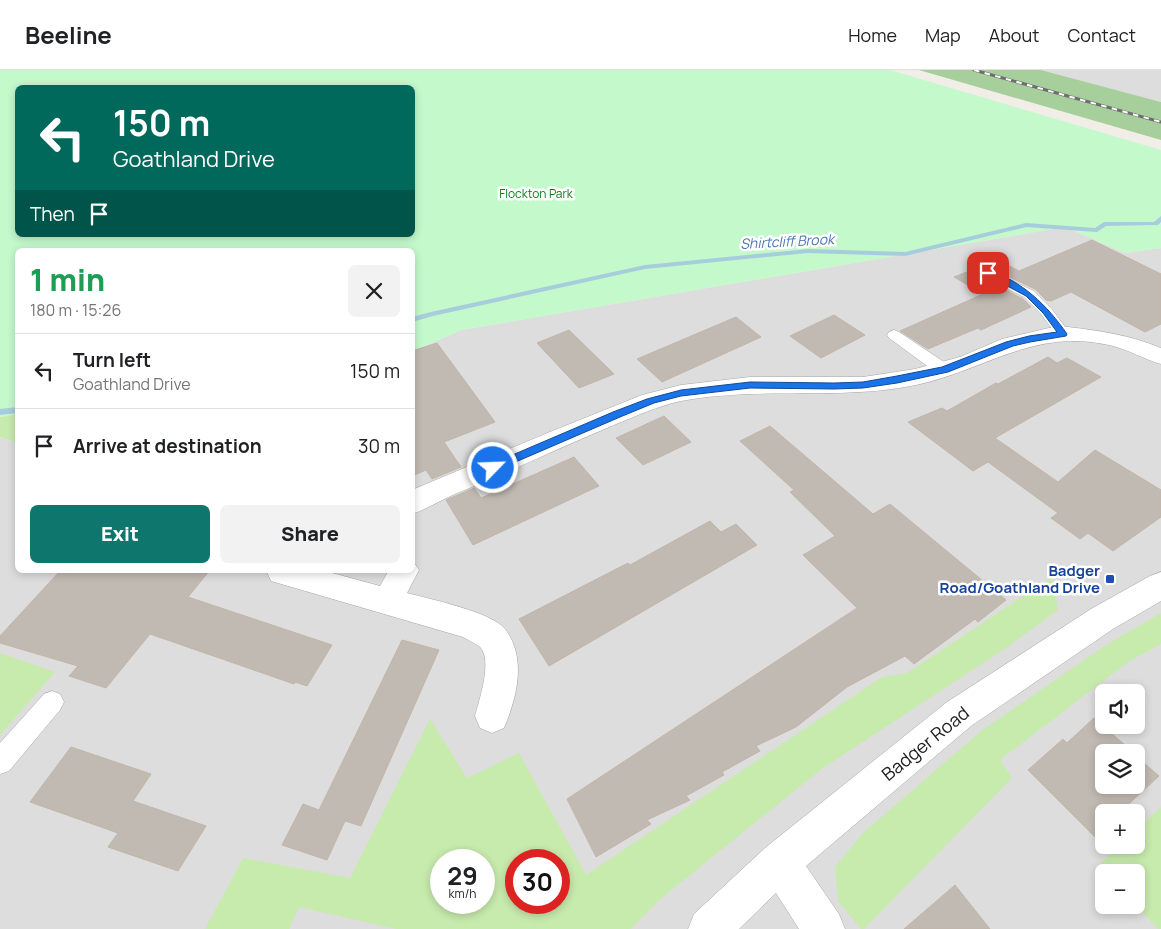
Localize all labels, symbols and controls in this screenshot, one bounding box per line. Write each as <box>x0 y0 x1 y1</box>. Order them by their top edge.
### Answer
text: Beeline <box>25 18 112 51</box>
text: Home <box>848 23 897 47</box>
text: Map <box>925 23 961 47</box>
text: About <box>989 23 1039 47</box>
text: Contact <box>1067 23 1136 47</box>
text: 150 m <box>113 99 210 147</box>
icon: left <box>30 105 95 170</box>
text: Goathland Drive <box>113 144 275 174</box>
park label: Flockton Park <box>499 185 574 202</box>
icon: arrive <box>85 200 113 228</box>
text: Then <box>30 201 75 227</box>
water label: Shirtcliff Brook <box>740 229 836 253</box>
pin <box>967 252 1009 294</box>
text: 1 min <box>30 259 105 300</box>
icon: arrive <box>974 259 1002 287</box>
button: close <box>348 265 400 317</box>
text: 180 m · 15:26 <box>30 299 121 321</box>
text: Turn left <box>73 347 151 373</box>
icon: left <box>30 357 58 385</box>
text: 150 m <box>350 358 400 384</box>
text: Goathland Drive <box>73 373 191 395</box>
icon: arrive <box>30 432 58 460</box>
text: Arrive at destination <box>73 433 262 459</box>
text: 30 m <box>358 433 400 459</box>
position arrow <box>466 441 518 493</box>
button: Exit <box>30 505 210 563</box>
button: Share <box>220 505 400 563</box>
place label: Badger Road/Goathland Drive <box>940 560 1100 598</box>
marker: Badger Road/Goathland Drive <box>1104 573 1116 585</box>
map controls <box>1095 684 1145 914</box>
button: sound <box>1095 684 1145 734</box>
street label: Badger Road <box>876 700 974 786</box>
button: layers <box>1095 744 1145 794</box>
button: + <box>1095 804 1145 854</box>
speed limit sign: 30 <box>505 849 570 914</box>
text: 29 <box>447 858 478 893</box>
button: − <box>1095 864 1145 914</box>
text: km/h <box>449 885 476 902</box>

